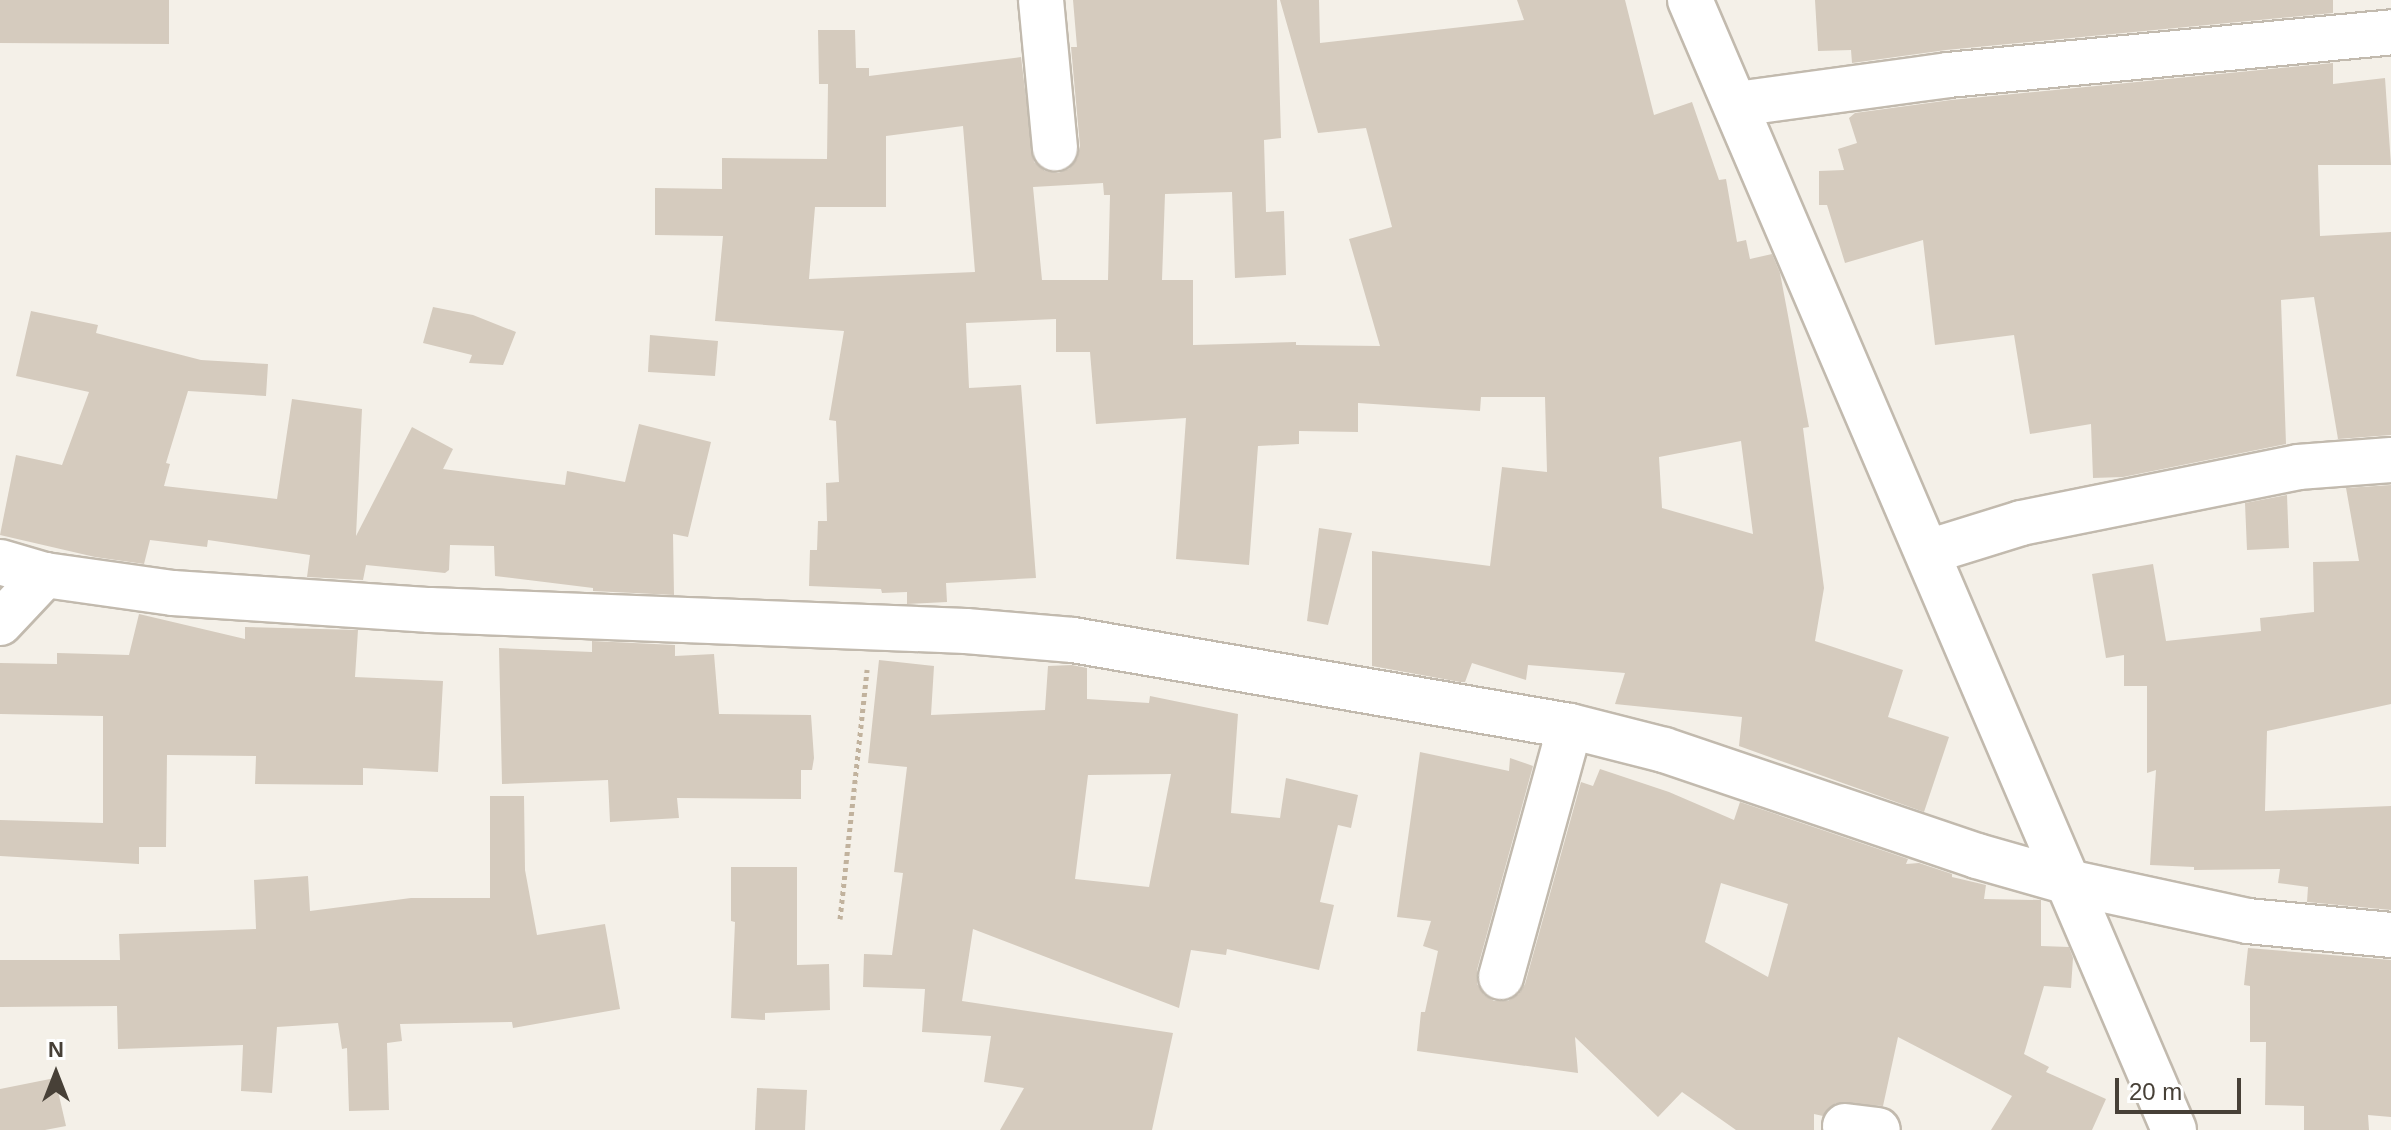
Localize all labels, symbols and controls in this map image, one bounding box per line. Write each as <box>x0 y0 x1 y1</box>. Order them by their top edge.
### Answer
north arrow <box>16 1034 96 1114</box>
text: N <box>48 1037 64 1062</box>
scale bar <box>2119 1062 2245 1112</box>
text: 20 m <box>2129 1078 2182 1105</box>

